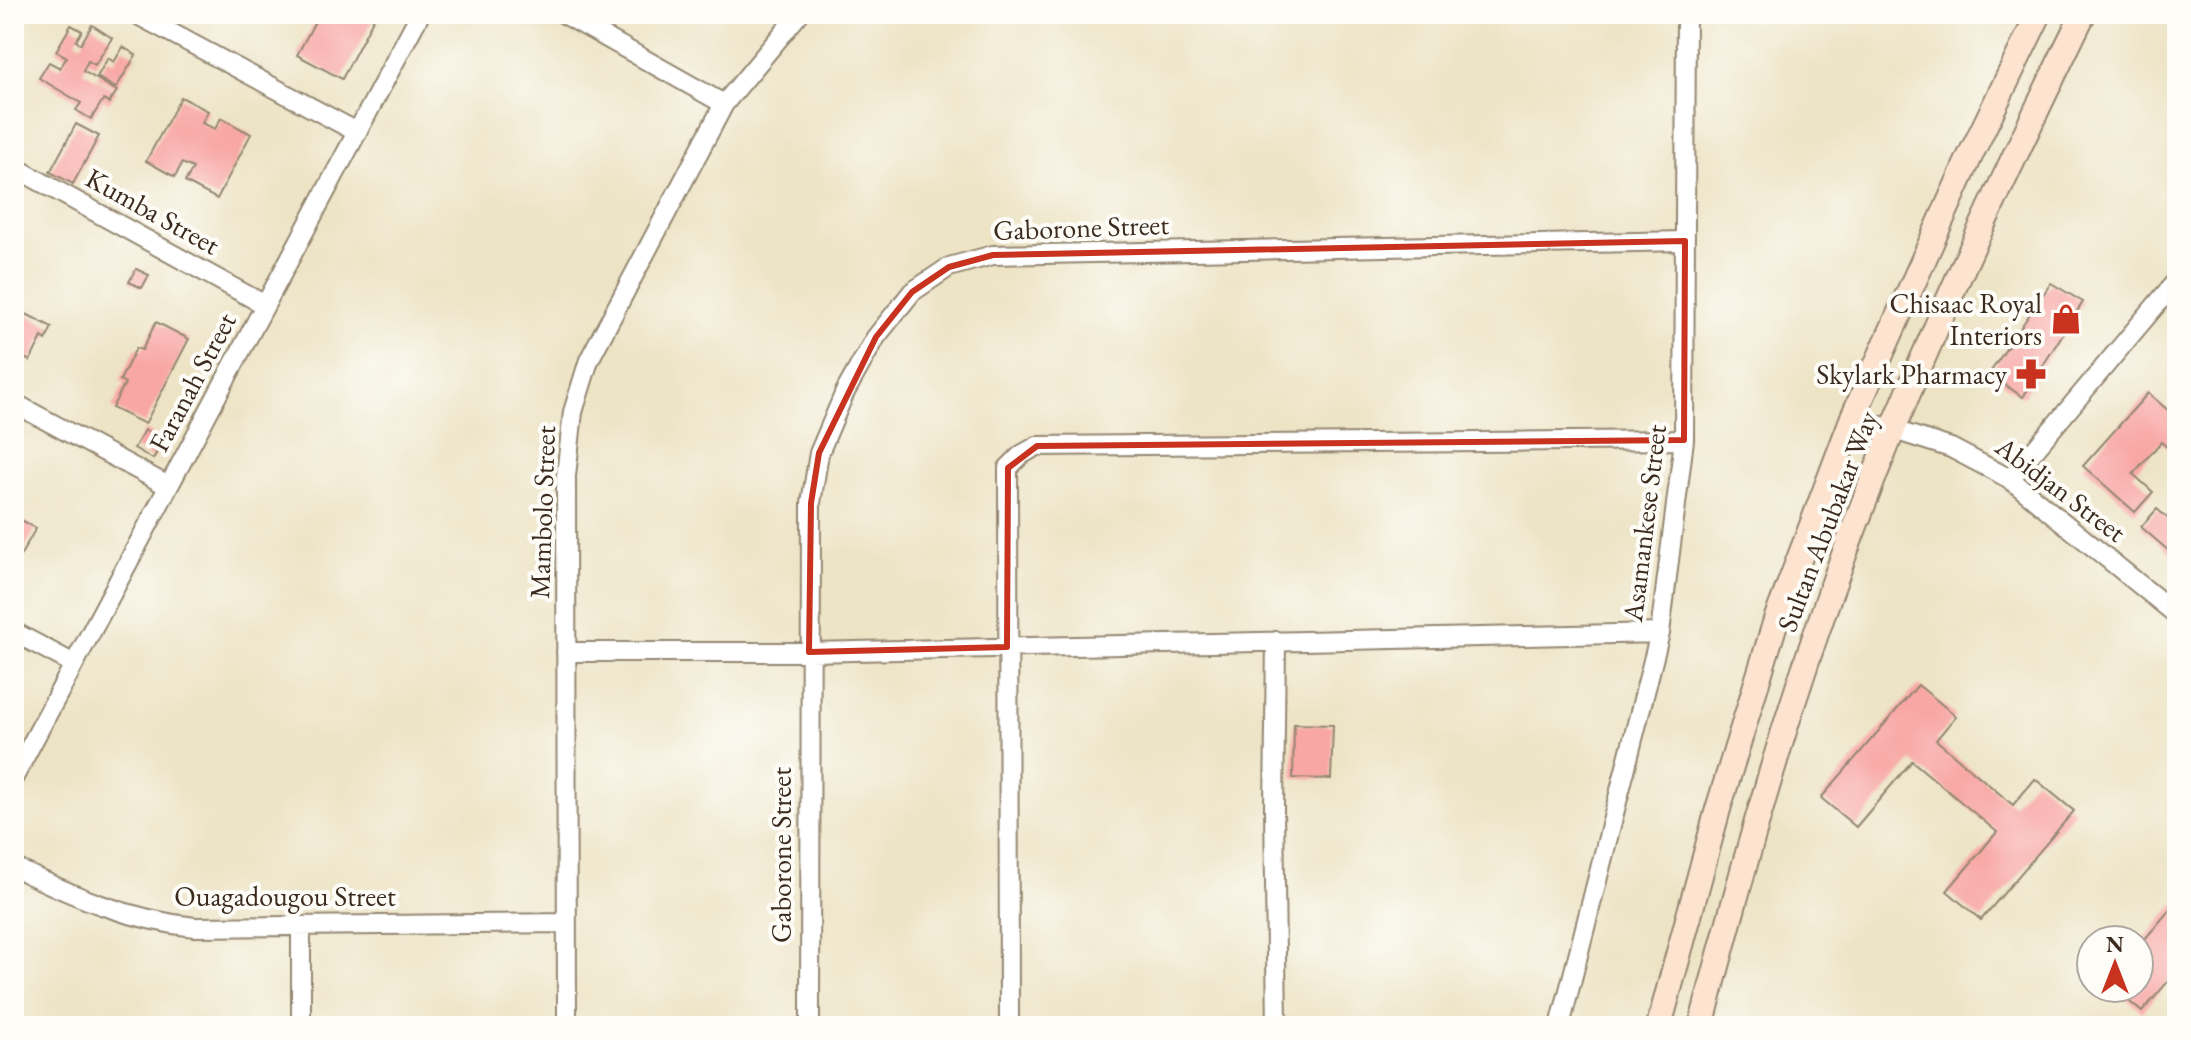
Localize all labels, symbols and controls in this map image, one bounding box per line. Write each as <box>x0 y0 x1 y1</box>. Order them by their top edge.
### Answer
street label: Kumba Street <box>80 159 227 263</box>
street label: Gaborone Street <box>992 206 1170 248</box>
place label: Chisaac Royal Interiors <box>1890 285 2042 353</box>
shop icon: Chisaac Royal Interiors <box>2049 302 2083 336</box>
street label: Faranah Street <box>140 306 244 458</box>
place label: Skylark Pharmacy <box>1816 356 2008 392</box>
pharmacy icon: Skylark Pharmacy <box>2014 357 2048 391</box>
street label: Sultan Abubakar Way <box>1768 405 1886 637</box>
street label: Asamankese Street <box>1614 422 1674 625</box>
street label: Mambolo Street <box>521 425 563 599</box>
street label: Abidjan Street <box>1988 428 2134 550</box>
street label: Gaborone Street <box>763 767 799 943</box>
street label: Ouagadougou Street <box>174 878 396 914</box>
north arrow <box>2075 924 2155 1004</box>
text: N <box>2106 930 2124 959</box>

